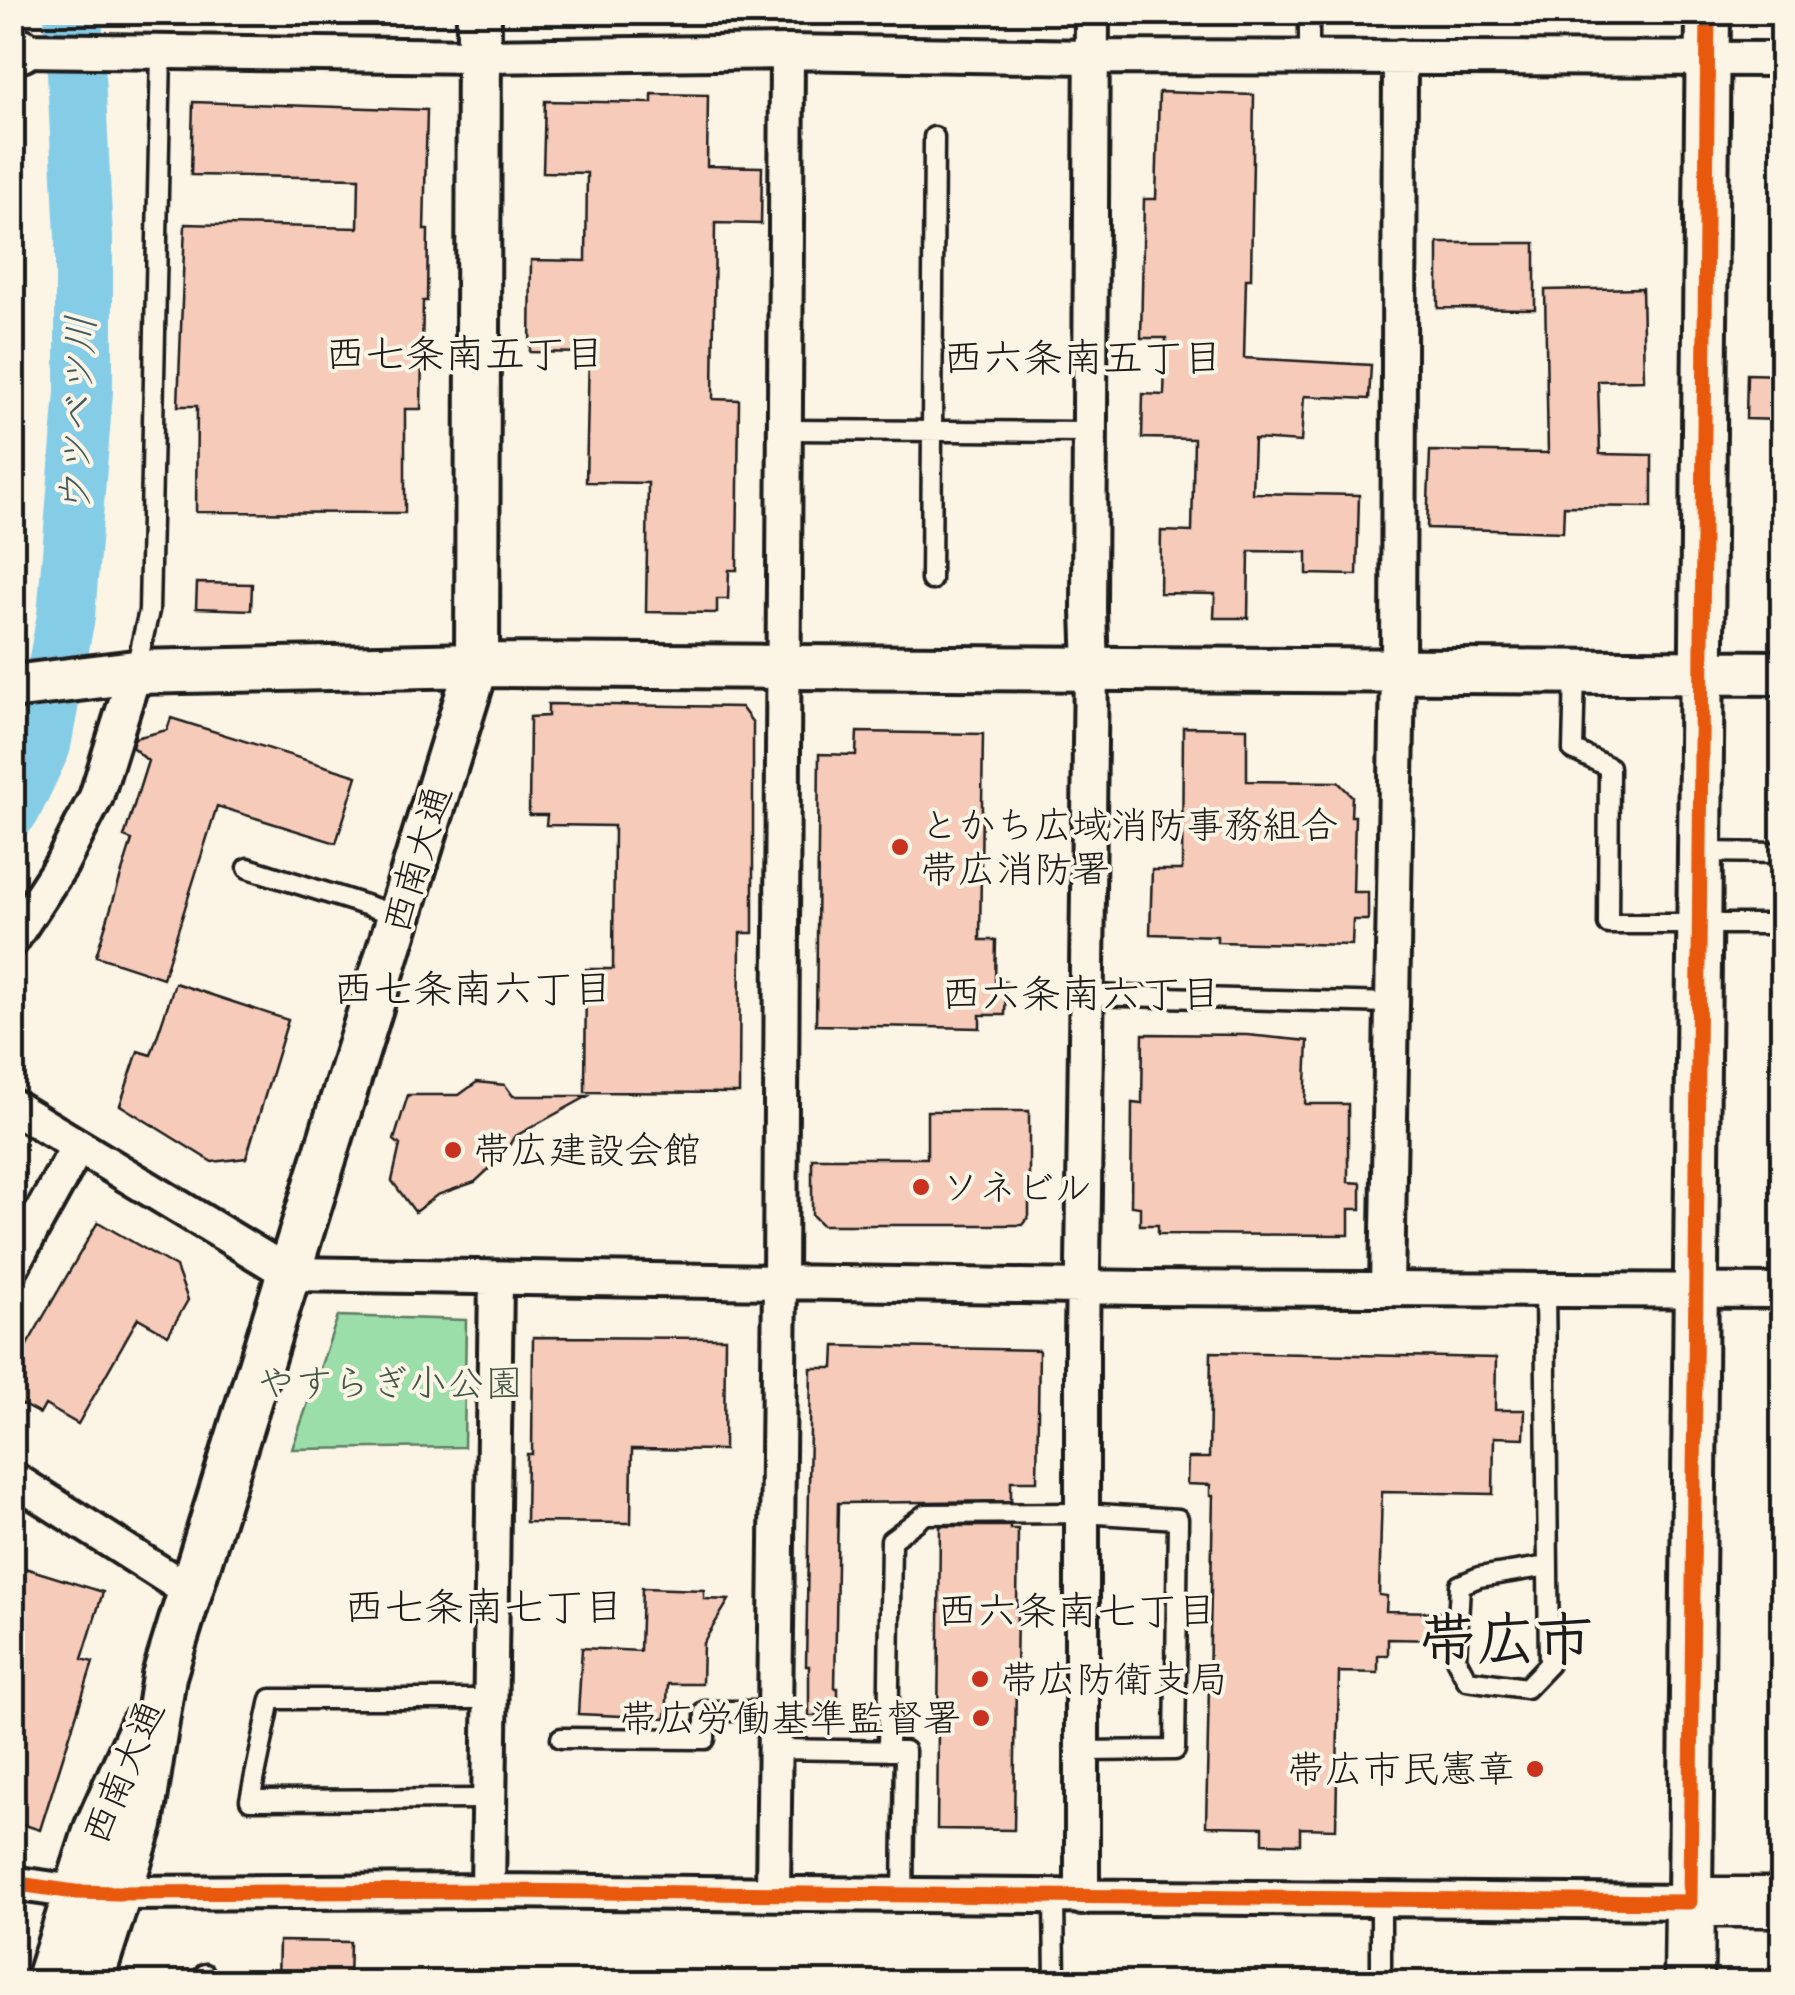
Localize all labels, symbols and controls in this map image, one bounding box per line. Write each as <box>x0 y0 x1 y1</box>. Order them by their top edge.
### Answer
water label: ウツベツ川 <box>47 314 107 516</box>
district label: 西七条南五丁目 <box>325 326 605 380</box>
district label: 西六条南五丁目 <box>943 330 1223 384</box>
street label: 西南大通 <box>370 779 463 939</box>
place label: とかち広域消防事務組合 帯広消防署 <box>920 799 1338 894</box>
marker: とかち広域消防事務組合 帯広消防署 <box>889 836 911 858</box>
district label: 西七条南六丁目 <box>333 961 613 1015</box>
district label: 西六条南六丁目 <box>941 966 1221 1020</box>
place label: 帯広建設会館 <box>473 1124 701 1175</box>
marker: 帯広建設会館 <box>442 1139 464 1161</box>
place label: ソネビル <box>941 1161 1092 1212</box>
marker: ソネビル <box>910 1176 932 1198</box>
park label: やすらぎ小公園 <box>257 1357 523 1408</box>
district label: 西七条南七丁目 <box>344 1579 624 1633</box>
district label: 西六条南七丁目 <box>937 1583 1217 1637</box>
district label: 帯広市 <box>1419 1600 1593 1678</box>
place label: 帯広防衛支局 <box>1000 1653 1228 1704</box>
marker: 帯広防衛支局 <box>969 1668 991 1690</box>
street label: 西南大通 <box>69 1692 176 1852</box>
place label: 帯広労働基準監督署 <box>619 1692 961 1743</box>
marker: 帯広労働基準監督署 <box>970 1707 992 1729</box>
place label: 帯広市民憲章 <box>1287 1743 1515 1794</box>
marker: 帯広市民憲章 <box>1524 1758 1546 1780</box>

